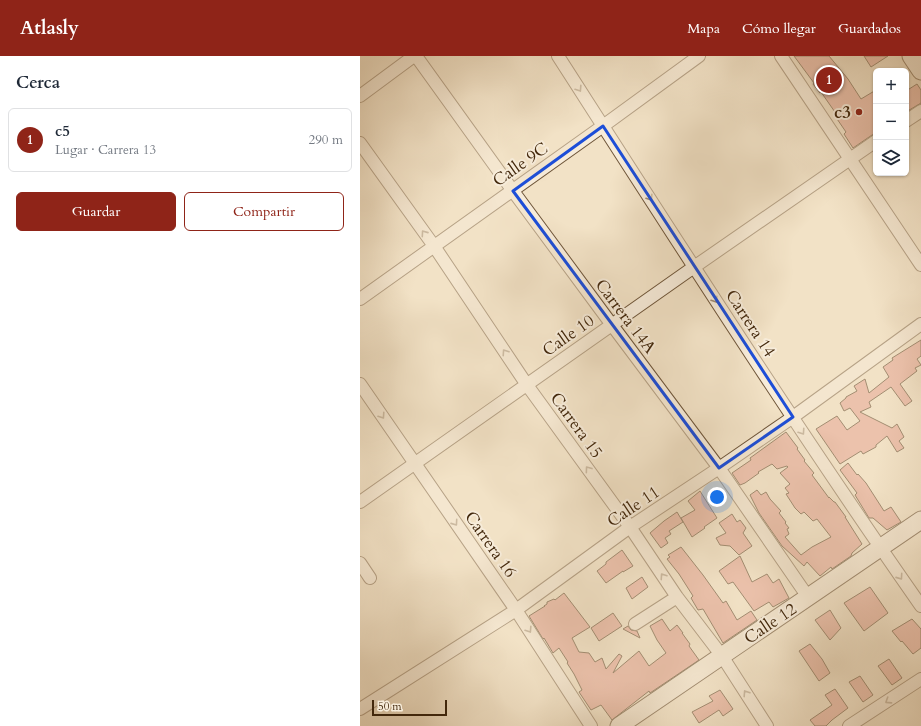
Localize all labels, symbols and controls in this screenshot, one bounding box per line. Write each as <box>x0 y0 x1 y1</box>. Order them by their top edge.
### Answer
text: Atlasly <box>20 15 79 41</box>
text: Mapa <box>687 19 720 38</box>
text: Cómo llegar <box>742 19 816 38</box>
text: Guardados <box>838 19 901 38</box>
pin: 1 <box>816 65 842 95</box>
map controls <box>873 68 909 176</box>
button: + <box>873 68 909 104</box>
text: Cerca <box>16 71 60 94</box>
one-way arrow <box>574 85 582 92</box>
place label: c3 <box>834 101 851 124</box>
button: − <box>873 104 909 140</box>
marker: c3 <box>854 107 864 117</box>
text: c5 <box>55 121 70 141</box>
text: 1 <box>27 131 33 149</box>
text: 290 m <box>309 131 343 149</box>
street label: Calle 9C <box>488 137 553 192</box>
button: layers <box>873 140 909 176</box>
text: Lugar · Carrera 13 <box>55 141 156 159</box>
button: Guardar <box>16 192 176 231</box>
button: Compartir <box>184 192 344 231</box>
one-way arrow <box>645 194 652 201</box>
one-way arrow <box>421 230 429 237</box>
street label: Carrera 14A <box>590 274 662 359</box>
street label: Carrera 14 <box>720 285 781 362</box>
one-way arrow <box>711 295 718 302</box>
street label: Calle 10 <box>538 309 599 362</box>
one-way arrow <box>502 349 510 356</box>
street label: Carrera 15 <box>545 388 608 463</box>
one-way arrow <box>377 412 385 419</box>
one-way arrow <box>798 427 805 434</box>
one-way arrow <box>586 467 593 474</box>
street label: Calle 11 <box>603 480 664 532</box>
your location <box>707 487 727 507</box>
street label: Carrera 16 <box>459 507 522 582</box>
one-way arrow <box>450 519 458 526</box>
one-way arrow <box>660 573 668 580</box>
one-way arrow <box>895 573 903 580</box>
street label: Calle 12 <box>740 597 801 649</box>
one-way arrow <box>524 626 531 633</box>
one-way arrow <box>743 690 751 697</box>
one-way arrow <box>885 696 892 703</box>
scale bar <box>372 698 447 717</box>
text: 50 m <box>378 699 402 714</box>

